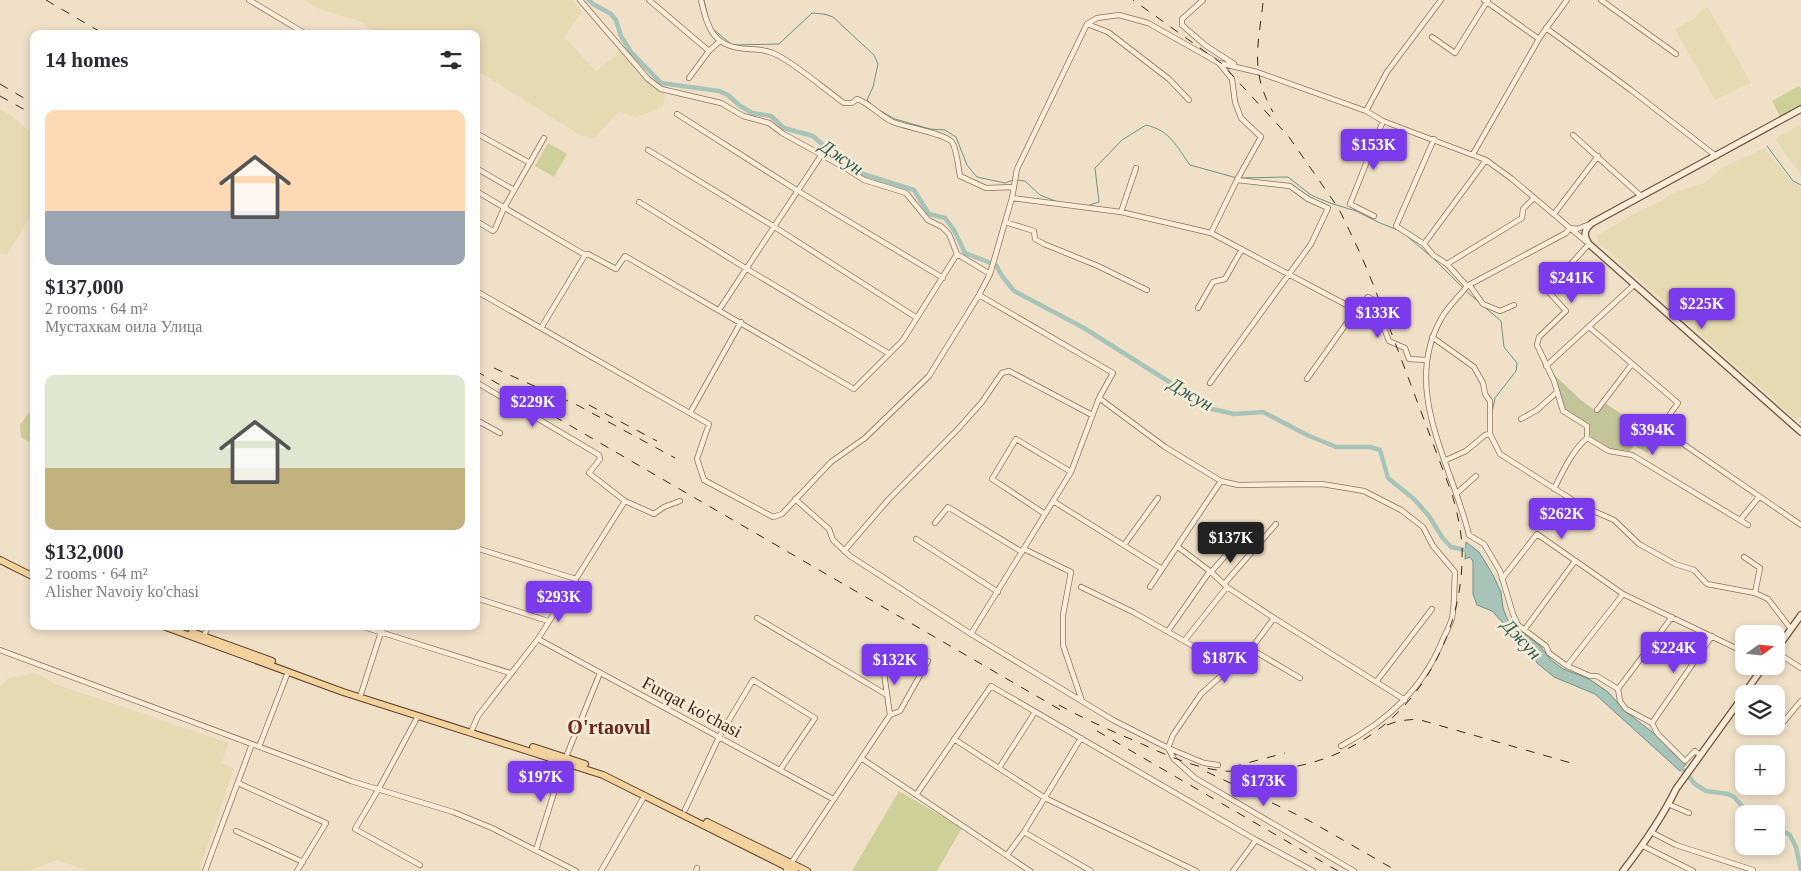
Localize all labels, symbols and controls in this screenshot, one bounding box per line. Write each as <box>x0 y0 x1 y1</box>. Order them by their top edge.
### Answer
icon: filters <box>437 46 465 74</box>
text: 14 homes <box>45 48 128 72</box>
pin: $153K <box>1339 128 1409 171</box>
water label: Джун <box>815 134 868 179</box>
text: $153K <box>1352 136 1396 153</box>
icon: home <box>210 142 300 232</box>
pin: $241K <box>1537 262 1607 304</box>
text: $241K <box>1550 269 1594 286</box>
text: $137,000 <box>45 275 124 299</box>
pin: $225K <box>1667 288 1737 330</box>
text: $225K <box>1680 295 1724 312</box>
pin: $133K <box>1343 296 1413 339</box>
text: 2 rooms · 64 m² <box>45 300 148 317</box>
text: $133K <box>1356 304 1400 321</box>
text: Мустахкам оила Улица <box>45 318 202 335</box>
water label: Джун <box>1163 372 1217 415</box>
pin: $229K <box>498 386 568 428</box>
text: $229K <box>511 393 555 410</box>
icon: home <box>210 407 300 497</box>
pin: $394K <box>1618 414 1688 456</box>
text: $394K <box>1631 421 1675 438</box>
pin: $262K <box>1527 498 1597 540</box>
text: $262K <box>1540 505 1584 522</box>
pin: $137K <box>1196 522 1266 564</box>
text: $137K <box>1209 529 1253 546</box>
text: $132,000 <box>45 540 124 564</box>
text: 2 rooms · 64 m² <box>45 565 148 582</box>
pin: $293K <box>524 580 594 623</box>
text: Alisher Navoiy ko'chasi <box>45 583 199 600</box>
text: $293K <box>537 588 581 605</box>
water label: Джун <box>1497 613 1546 664</box>
north arrow <box>1735 625 1785 675</box>
map controls <box>1735 625 1785 855</box>
pin: $224K <box>1639 632 1709 674</box>
text: $224K <box>1652 639 1696 656</box>
pin: $187K <box>1190 642 1260 684</box>
pin: $132K <box>860 644 930 686</box>
text: $187K <box>1203 649 1247 666</box>
text: $132K <box>873 651 917 668</box>
street label: Furqat ko'chasi <box>639 672 745 742</box>
button: layers <box>1735 685 1785 735</box>
district label: O'rtaovul <box>567 716 651 738</box>
button: + <box>1735 745 1785 795</box>
pin: $197K <box>506 760 576 803</box>
pin: $173K <box>1229 764 1299 807</box>
text: $197K <box>519 768 563 785</box>
text: $173K <box>1242 772 1286 789</box>
button: − <box>1735 805 1785 855</box>

